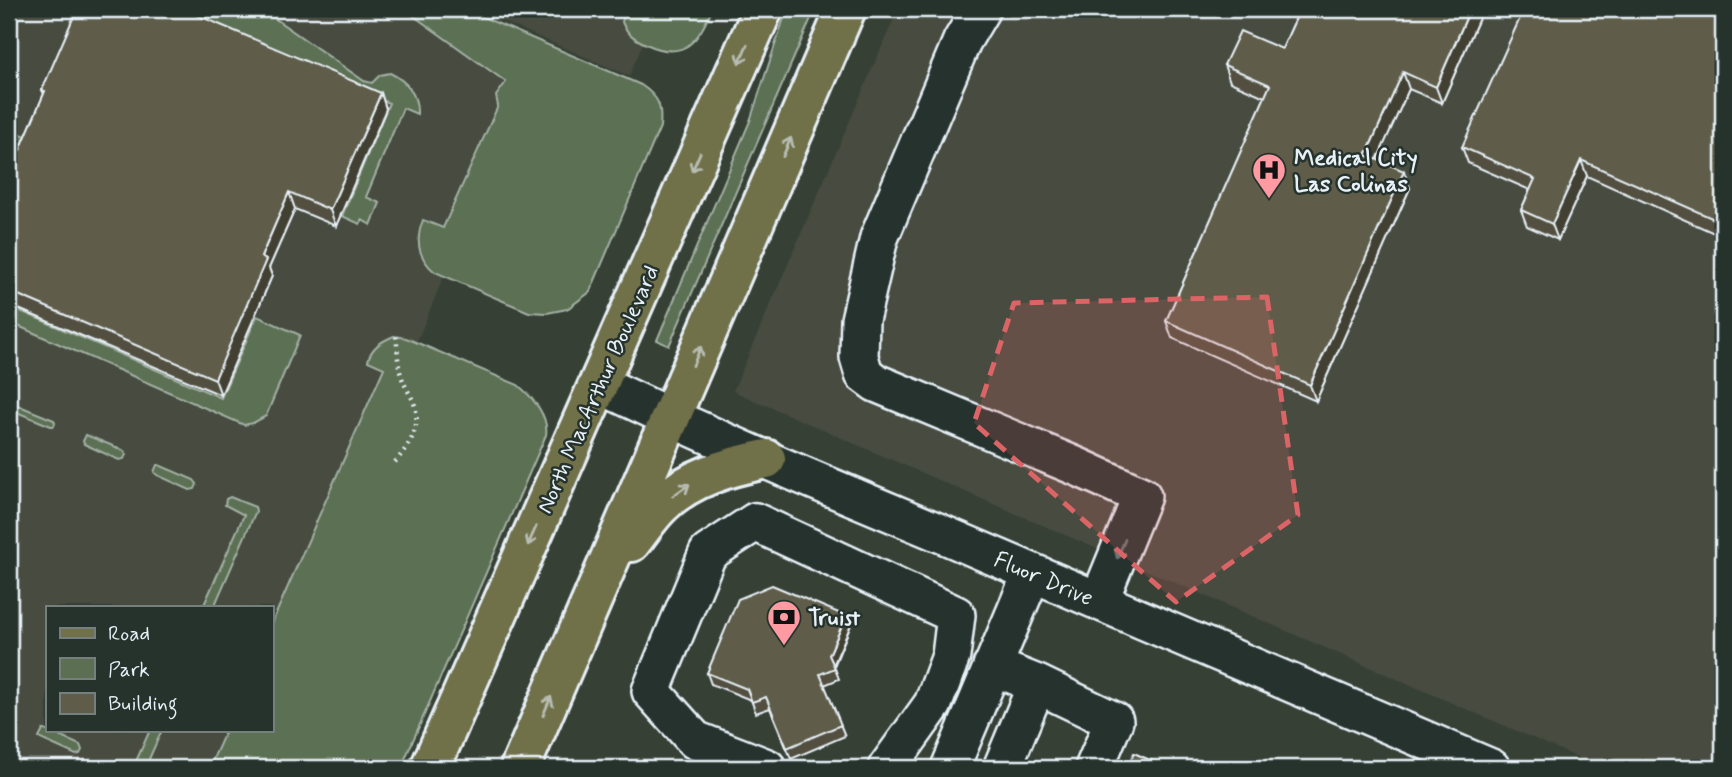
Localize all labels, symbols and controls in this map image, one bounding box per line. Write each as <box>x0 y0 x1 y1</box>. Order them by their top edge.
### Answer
one-way arrow <box>736 43 749 64</box>
one-way arrow <box>781 136 794 158</box>
place label: Medical City Las Colinas <box>1294 144 1418 200</box>
one-way arrow <box>689 151 702 172</box>
hospital icon: Medical City Las Colinas <box>1250 151 1288 200</box>
street label: North MacArthur Boulevard <box>531 261 667 519</box>
one-way arrow <box>691 345 704 367</box>
one-way arrow <box>671 483 690 497</box>
one-way arrow <box>525 525 538 546</box>
one-way arrow <box>1113 537 1126 559</box>
street label: Fluor Drive <box>989 546 1097 614</box>
bank icon: Truist <box>765 598 803 647</box>
place label: Truist <box>808 604 861 634</box>
legend <box>46 606 273 732</box>
text: Road <box>108 620 150 648</box>
text: Park <box>108 656 150 684</box>
text: Building <box>108 690 178 720</box>
one-way arrow <box>541 695 554 717</box>

